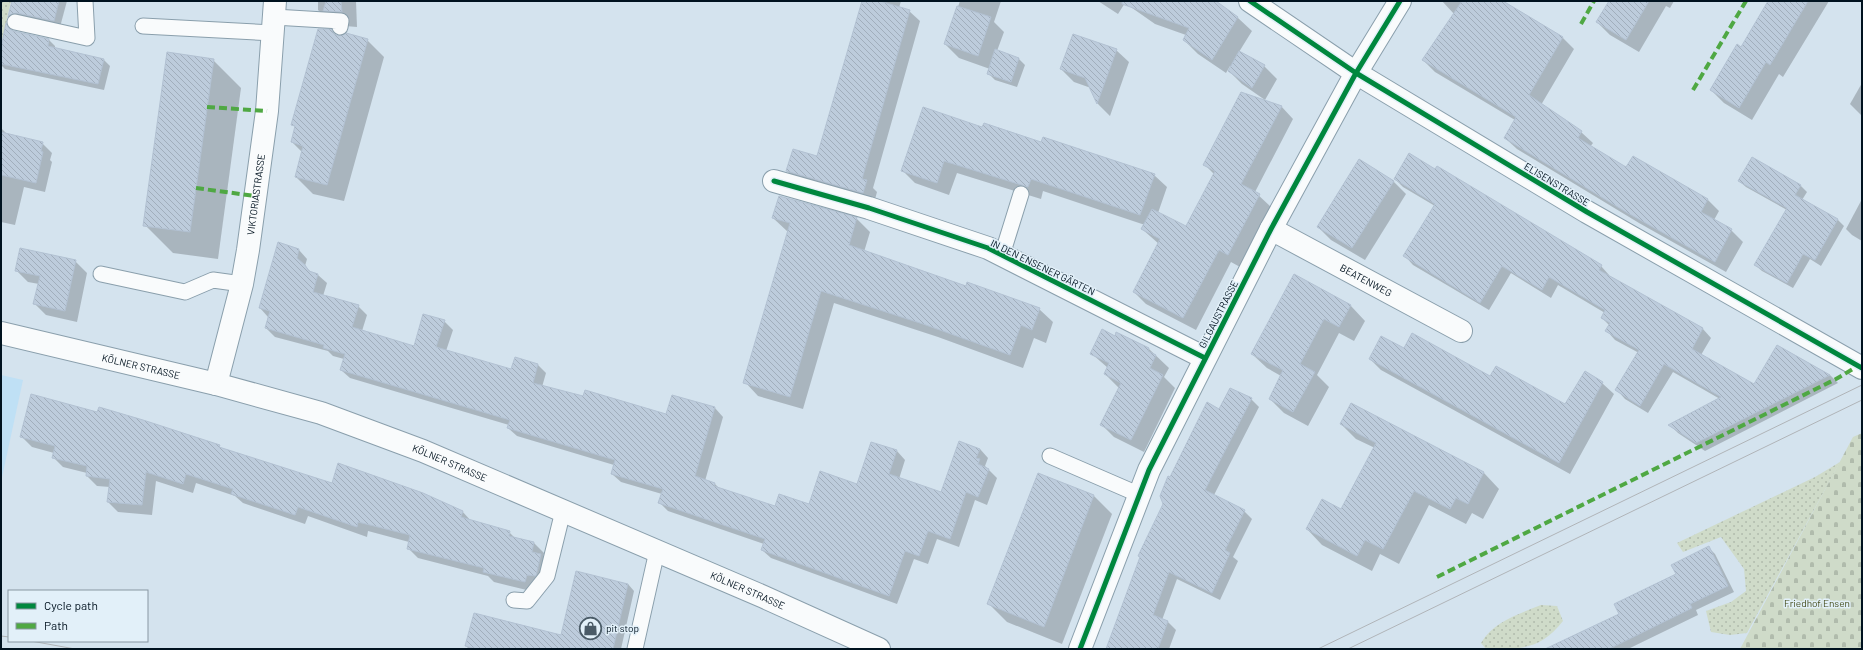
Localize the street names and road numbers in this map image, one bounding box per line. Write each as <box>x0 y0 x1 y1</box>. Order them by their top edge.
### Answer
street label: VIKTORIASTRASSE <box>244 153 267 236</box>
street label: ELISENSTRASSE <box>1522 160 1592 208</box>
street label: IN DEN ENSENER GÄRTEN <box>989 236 1097 298</box>
street label: BEATENWEG <box>1338 261 1394 299</box>
street label: GILGAUSTRASSE <box>1196 278 1240 350</box>
street label: KÖLNER STRASSE <box>101 351 181 381</box>
street label: KÖLNER STRASSE <box>411 442 489 484</box>
street label: KÖLNER STRASSE <box>709 569 787 612</box>

